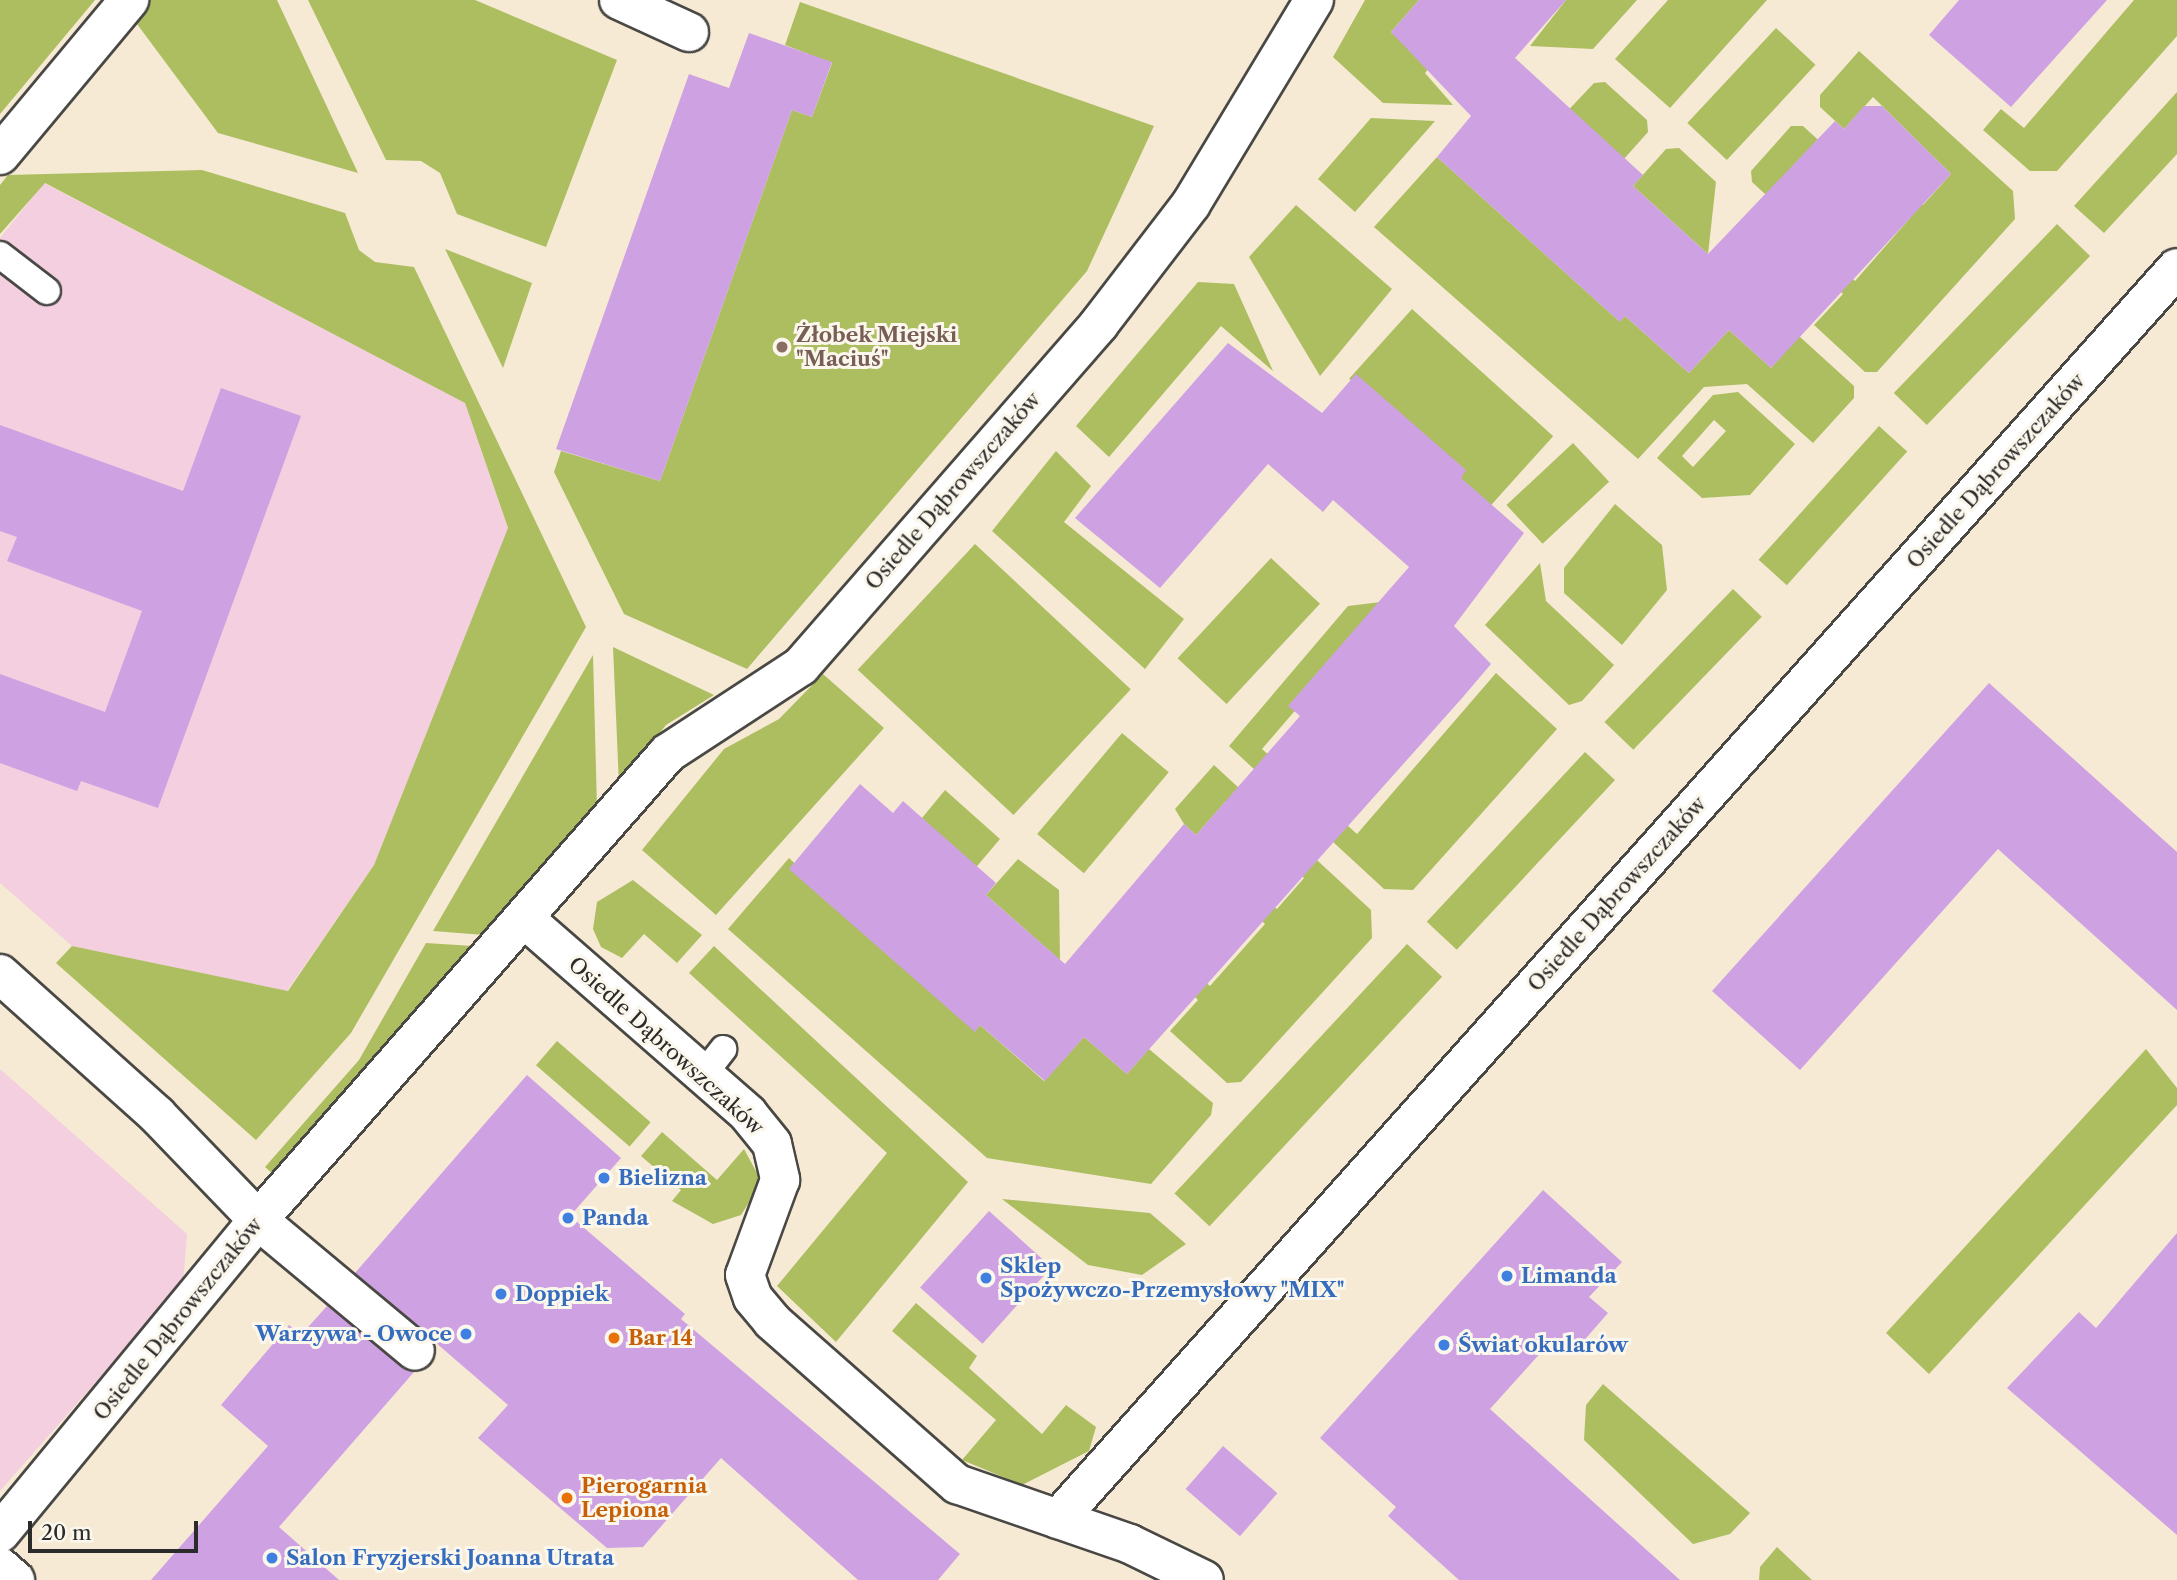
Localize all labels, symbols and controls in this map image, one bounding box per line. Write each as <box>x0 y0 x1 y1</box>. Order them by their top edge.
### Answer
place label: Żłobek Miejski "Maciuś" <box>796 322 958 372</box>
marker: Żłobek Miejski "Maciuś" <box>774 339 790 355</box>
street label: Osiedle Dąbrowszczaków <box>1902 368 2090 574</box>
street label: Osiedle Dąbrowszczaków <box>860 387 1046 595</box>
street label: Osiedle Dąbrowszczaków <box>1523 791 1711 997</box>
street label: Osiedle Dąbrowszczaków <box>563 952 769 1140</box>
place label: Bielizna <box>618 1165 707 1191</box>
marker: Bielizna <box>596 1170 612 1186</box>
place label: Panda <box>582 1205 649 1231</box>
marker: Panda <box>560 1210 576 1226</box>
street label: Osiedle Dąbrowszczaków <box>88 1213 268 1425</box>
place label: Sklep Spożywczo-Przemysłowy "MIX" <box>1000 1253 1345 1303</box>
place label: Limanda <box>1521 1263 1617 1289</box>
marker: Limanda <box>1499 1268 1515 1284</box>
marker: Sklep Spożywczo-Przemysłowy "MIX" <box>978 1270 994 1286</box>
place label: Doppiek <box>515 1281 609 1307</box>
marker: Doppiek <box>493 1286 509 1302</box>
place label: Warzywa - Owoce <box>255 1321 452 1347</box>
place label: Bar 14 <box>628 1325 693 1351</box>
marker: Warzywa - Owoce <box>458 1326 474 1342</box>
marker: Bar 14 <box>606 1330 622 1346</box>
place label: Świat okularów <box>1458 1332 1628 1358</box>
marker: Świat okularów <box>1436 1337 1452 1353</box>
place label: Pierogarnia Lepiona <box>581 1473 707 1523</box>
marker: Pierogarnia Lepiona <box>559 1490 575 1506</box>
scale bar <box>32 1506 201 1550</box>
text: 20 m <box>41 1520 92 1545</box>
place label: Salon Fryzjerski Joanna Utrata <box>286 1545 614 1571</box>
marker: Salon Fryzjerski Joanna Utrata <box>264 1550 280 1566</box>

